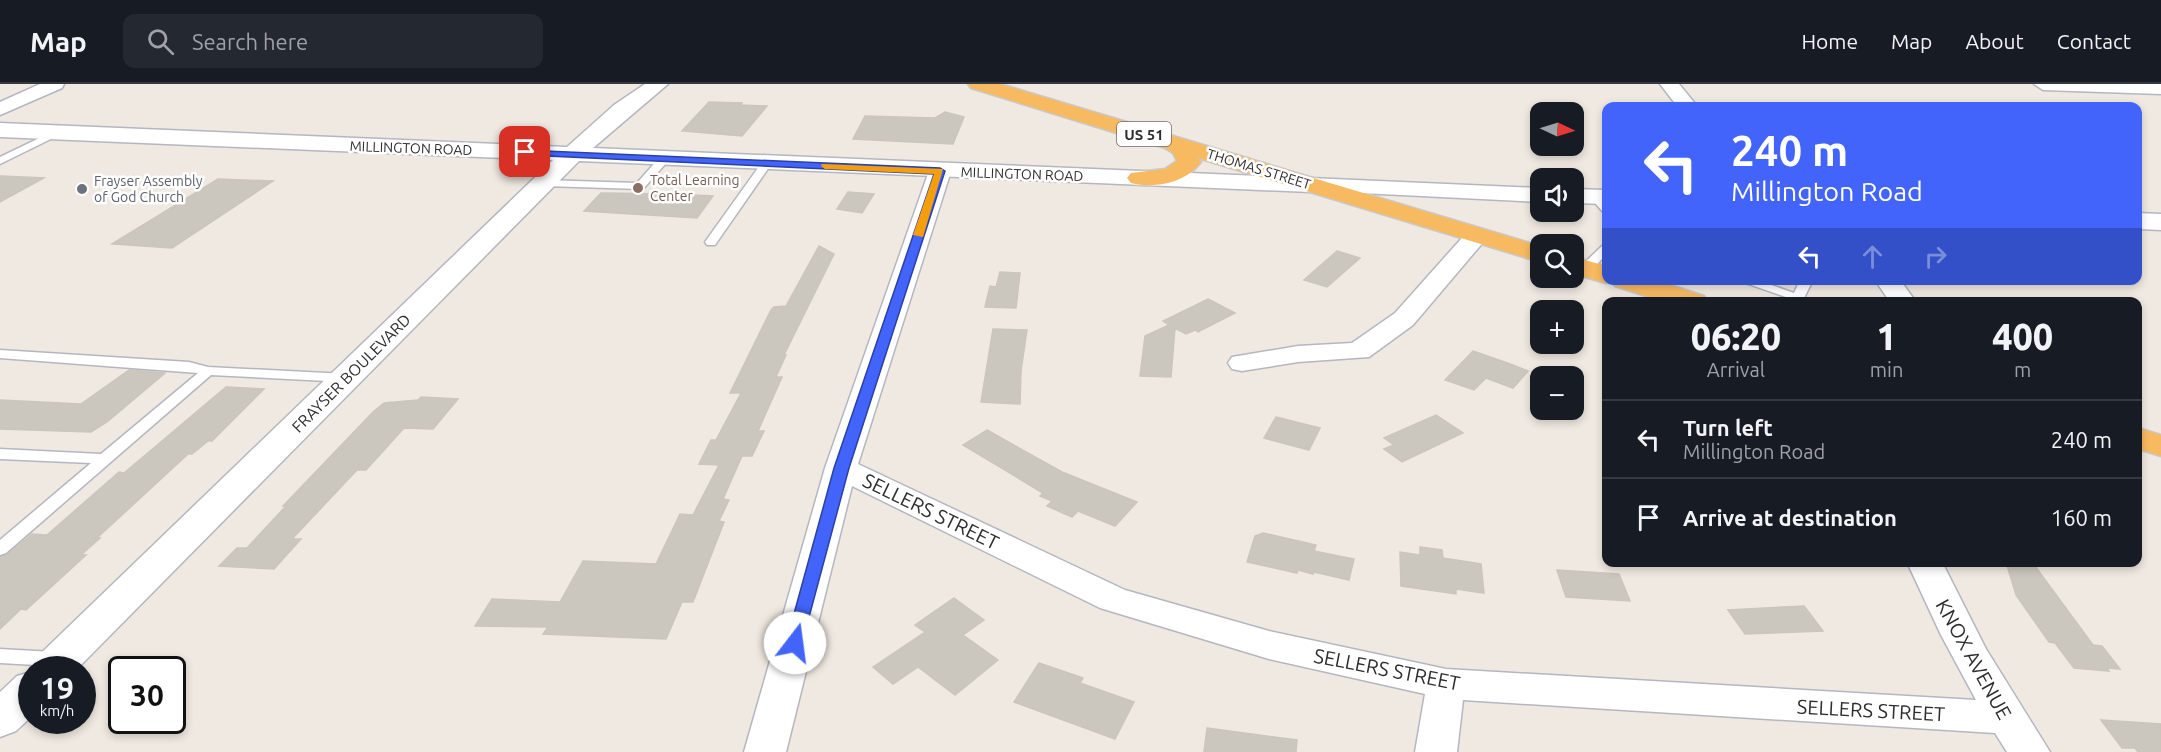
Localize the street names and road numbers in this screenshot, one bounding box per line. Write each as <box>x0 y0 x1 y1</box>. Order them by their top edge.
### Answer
road number: US 51 <box>1117 122 1171 146</box>
street label: MILLINGTON ROAD <box>349 138 473 158</box>
street label: THOMAS STREET <box>1205 146 1313 192</box>
street label: MILLINGTON ROAD <box>960 164 1084 184</box>
street label: FRAYSER BOULEVARD <box>288 310 414 436</box>
street label: SELLERS STREET <box>859 468 1003 554</box>
street label: KNOX AVENUE <box>1932 595 2016 723</box>
street label: SELLERS STREET <box>1312 644 1462 694</box>
street label: SELLERS STREET <box>1796 695 1946 725</box>

